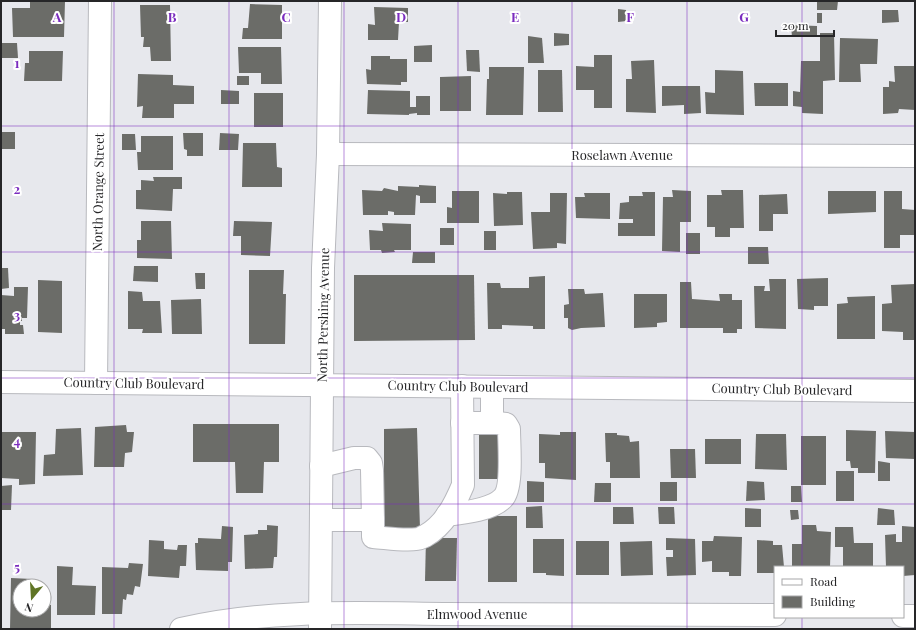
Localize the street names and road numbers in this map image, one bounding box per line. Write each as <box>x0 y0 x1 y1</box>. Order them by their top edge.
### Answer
street label: North Orange Street <box>88 132 107 251</box>
street label: Roselawn Avenue <box>571 146 673 163</box>
street label: North Pershing Avenue <box>313 247 332 382</box>
street label: Country Club Boulevard <box>64 373 205 392</box>
street label: Country Club Boulevard <box>388 376 529 395</box>
street label: Country Club Boulevard <box>712 379 853 398</box>
street label: Elmwood Avenue <box>427 605 528 622</box>

